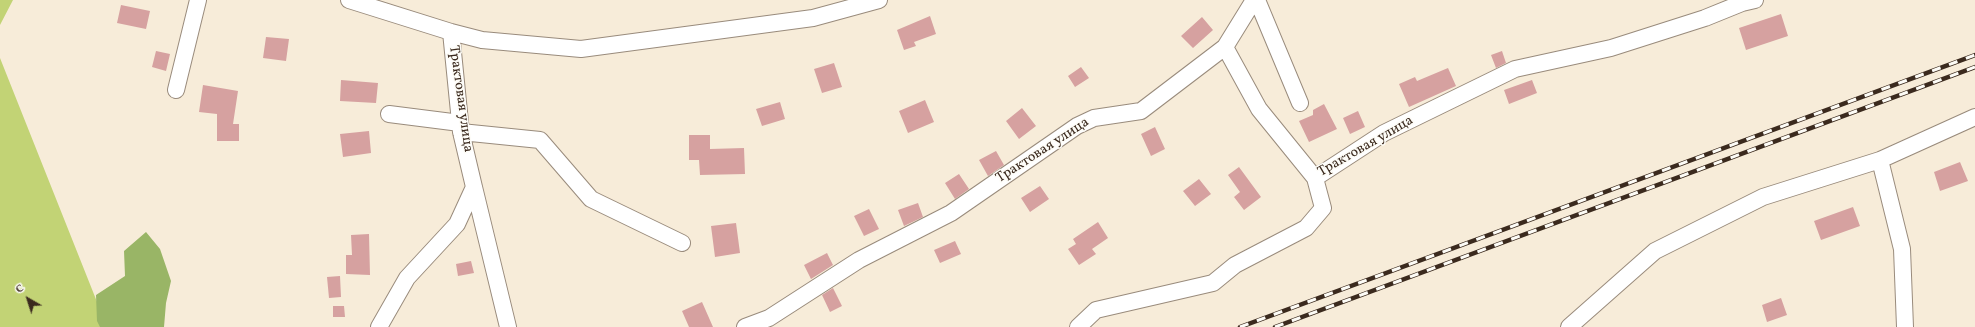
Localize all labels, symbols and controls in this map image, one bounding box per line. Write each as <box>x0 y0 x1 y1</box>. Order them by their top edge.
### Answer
street label: Трактовая улица <box>444 45 476 153</box>
street label: Трактовая улица <box>1315 113 1417 181</box>
street label: Трактовая улица <box>993 115 1093 187</box>
north arrow <box>8 279 48 319</box>
text: С <box>13 281 28 297</box>

